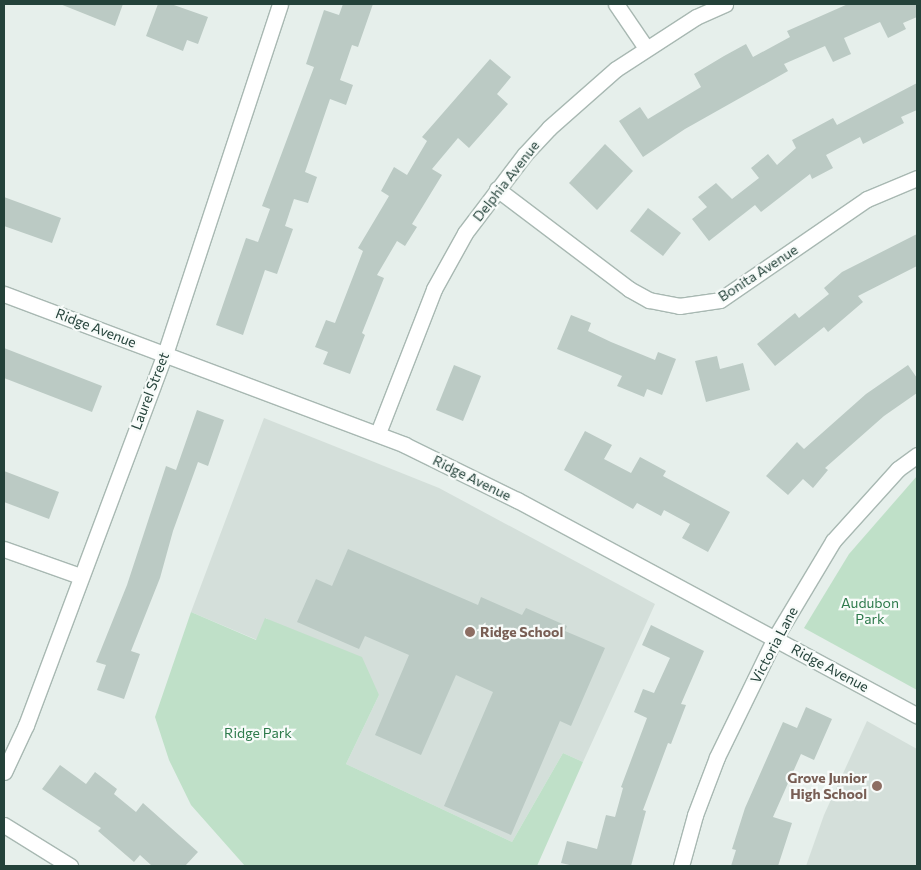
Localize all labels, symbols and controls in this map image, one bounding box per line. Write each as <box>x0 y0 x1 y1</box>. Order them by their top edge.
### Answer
street label: Delphia Avenue <box>469 137 543 225</box>
street label: Bonita Avenue <box>715 241 801 305</box>
street label: Ridge Avenue <box>53 305 139 351</box>
street label: Laurel Street <box>128 350 172 432</box>
street label: Ridge Avenue <box>430 452 514 504</box>
park label: Audubon Park <box>841 595 899 628</box>
street label: Victoria Lane <box>747 604 801 686</box>
place label: Ridge School <box>480 624 563 640</box>
marker: Ridge School <box>464 626 476 638</box>
street label: Ridge Avenue <box>788 641 872 695</box>
park label: Ridge Park <box>224 725 292 741</box>
place label: Grove Junior High School <box>787 770 867 802</box>
marker: Grove Junior High School <box>871 780 883 792</box>

